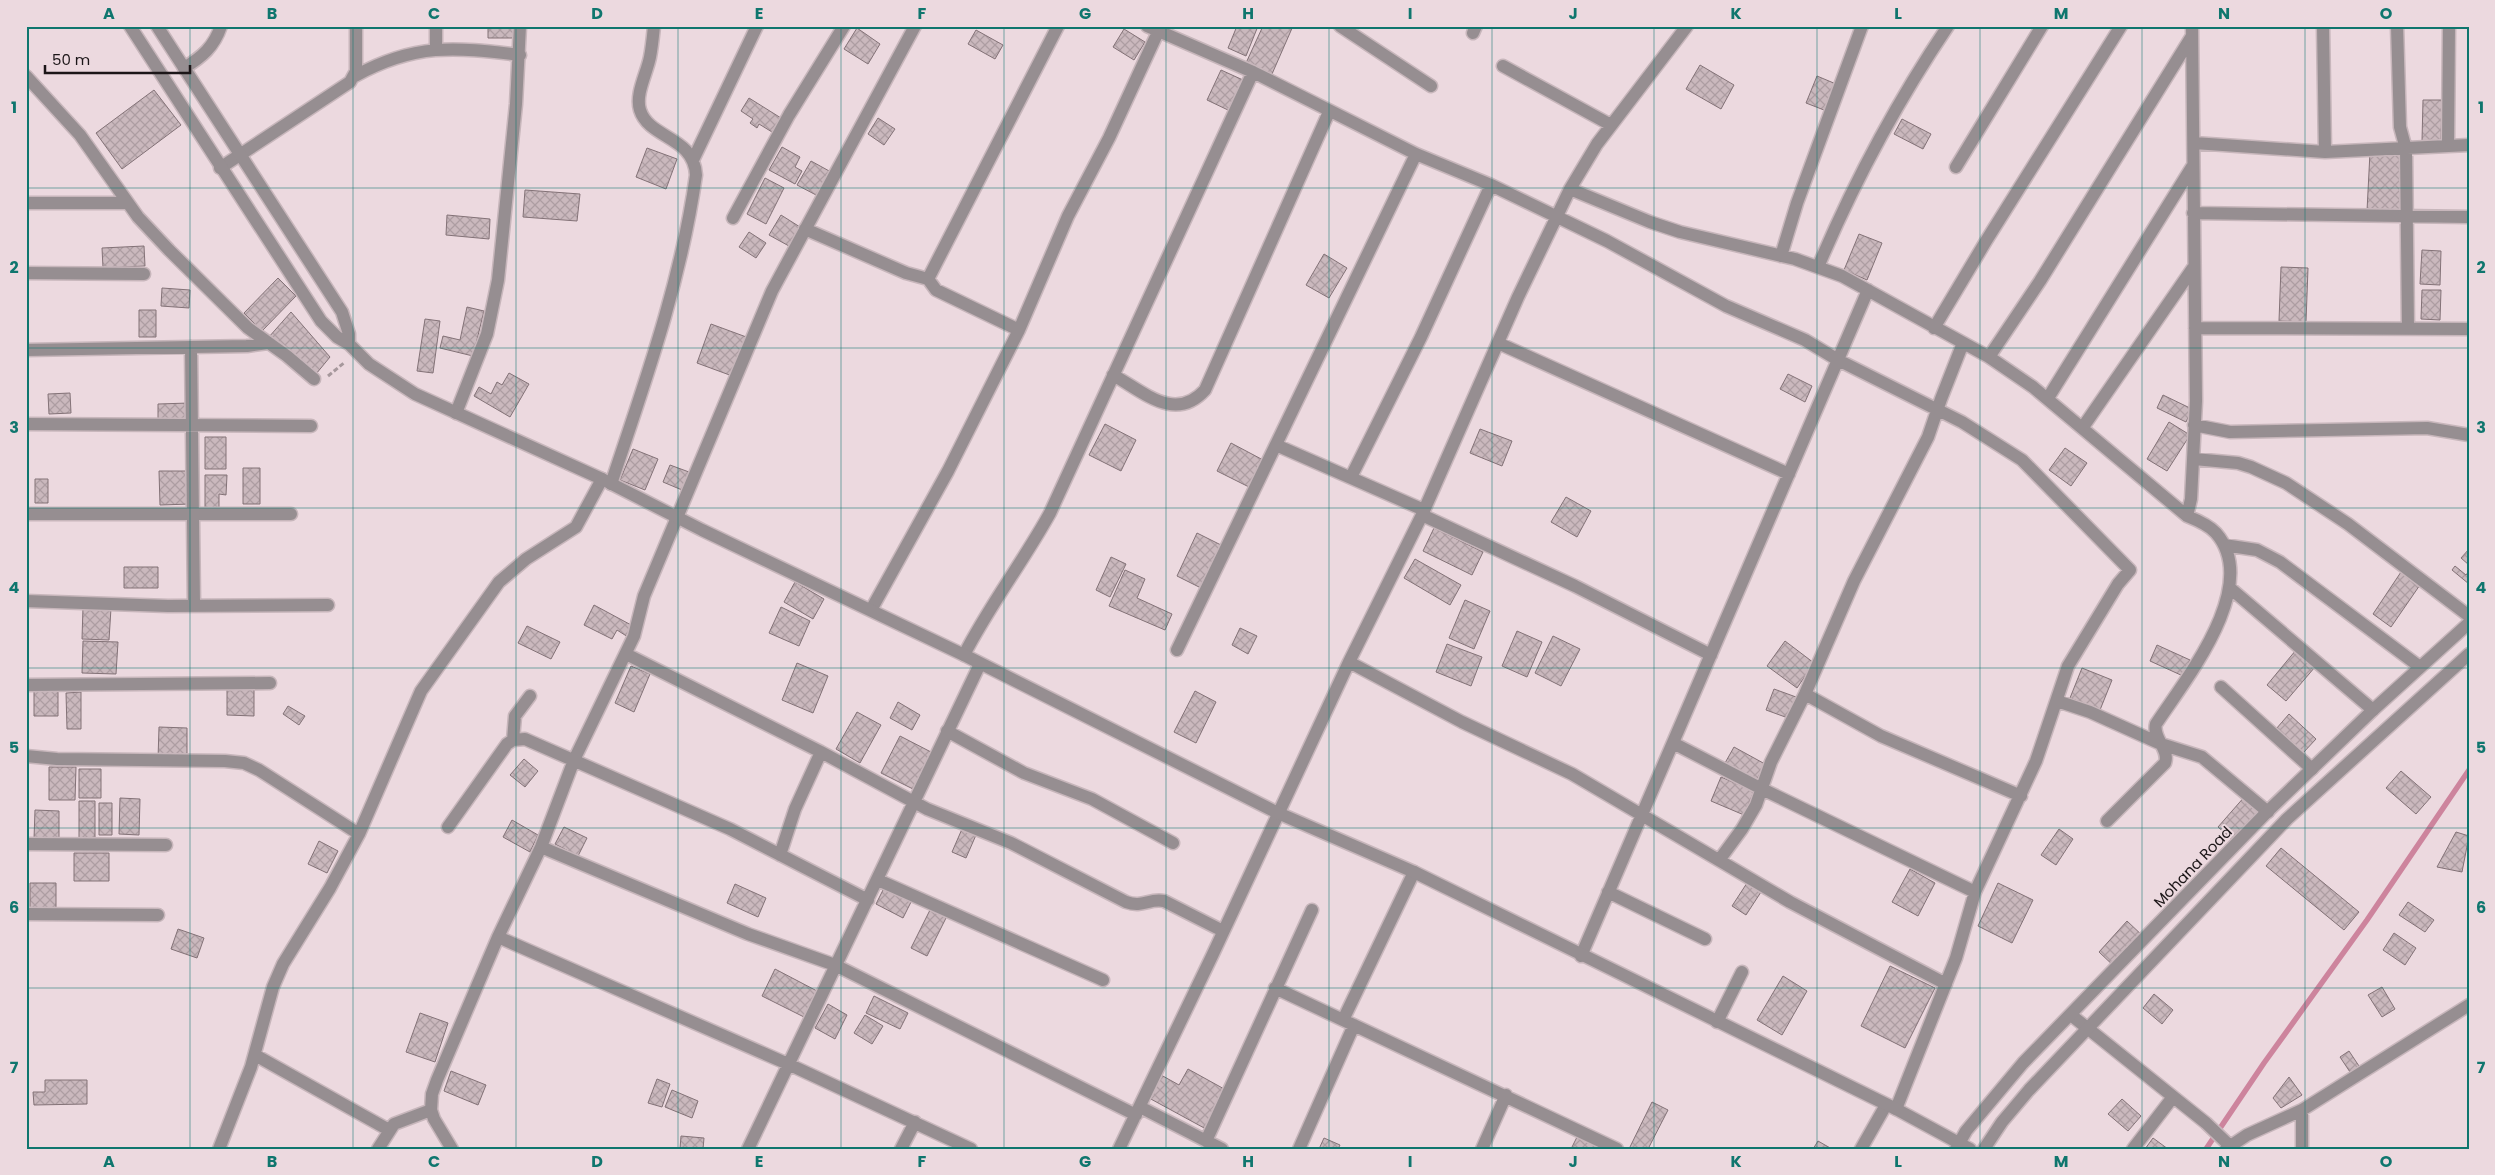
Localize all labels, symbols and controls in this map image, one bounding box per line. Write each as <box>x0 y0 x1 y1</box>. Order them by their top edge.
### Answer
text: A <box>103 2 115 25</box>
text: B <box>267 2 277 25</box>
text: C <box>428 2 440 25</box>
text: D <box>591 2 603 25</box>
text: E <box>755 2 763 25</box>
text: F <box>918 2 927 25</box>
text: G <box>1079 2 1091 25</box>
text: H <box>1242 2 1254 25</box>
text: I <box>1408 2 1412 25</box>
text: J <box>1568 2 1578 25</box>
text: K <box>1730 2 1742 25</box>
text: L <box>1894 2 1902 25</box>
text: M <box>2054 2 2068 25</box>
text: N <box>2218 2 2230 25</box>
text: O <box>2380 2 2393 25</box>
scale bar <box>45 42 190 74</box>
text: 50 m <box>52 49 90 70</box>
text: 1 <box>11 96 17 119</box>
text: 1 <box>2478 96 2484 119</box>
text: 2 <box>9 256 19 279</box>
text: 2 <box>2476 256 2486 279</box>
text: 3 <box>9 416 19 439</box>
text: 3 <box>2476 416 2486 439</box>
text: 4 <box>9 576 20 599</box>
text: 4 <box>2476 576 2487 599</box>
text: 5 <box>9 736 19 759</box>
text: 5 <box>2476 736 2486 759</box>
street label: Mohana Road <box>2149 822 2237 912</box>
text: 6 <box>9 896 19 919</box>
text: 6 <box>2476 896 2486 919</box>
text: 7 <box>10 1056 19 1079</box>
text: 7 <box>2477 1056 2486 1079</box>
text: A <box>103 1150 115 1173</box>
text: B <box>267 1150 277 1173</box>
text: C <box>428 1150 440 1173</box>
text: D <box>591 1150 603 1173</box>
text: E <box>755 1150 763 1173</box>
text: F <box>918 1150 927 1173</box>
text: G <box>1079 1150 1091 1173</box>
text: H <box>1242 1150 1254 1173</box>
text: I <box>1408 1150 1412 1173</box>
text: J <box>1568 1150 1578 1173</box>
text: K <box>1730 1150 1742 1173</box>
text: L <box>1894 1150 1902 1173</box>
text: M <box>2054 1150 2068 1173</box>
text: N <box>2218 1150 2230 1173</box>
text: O <box>2380 1150 2393 1173</box>

